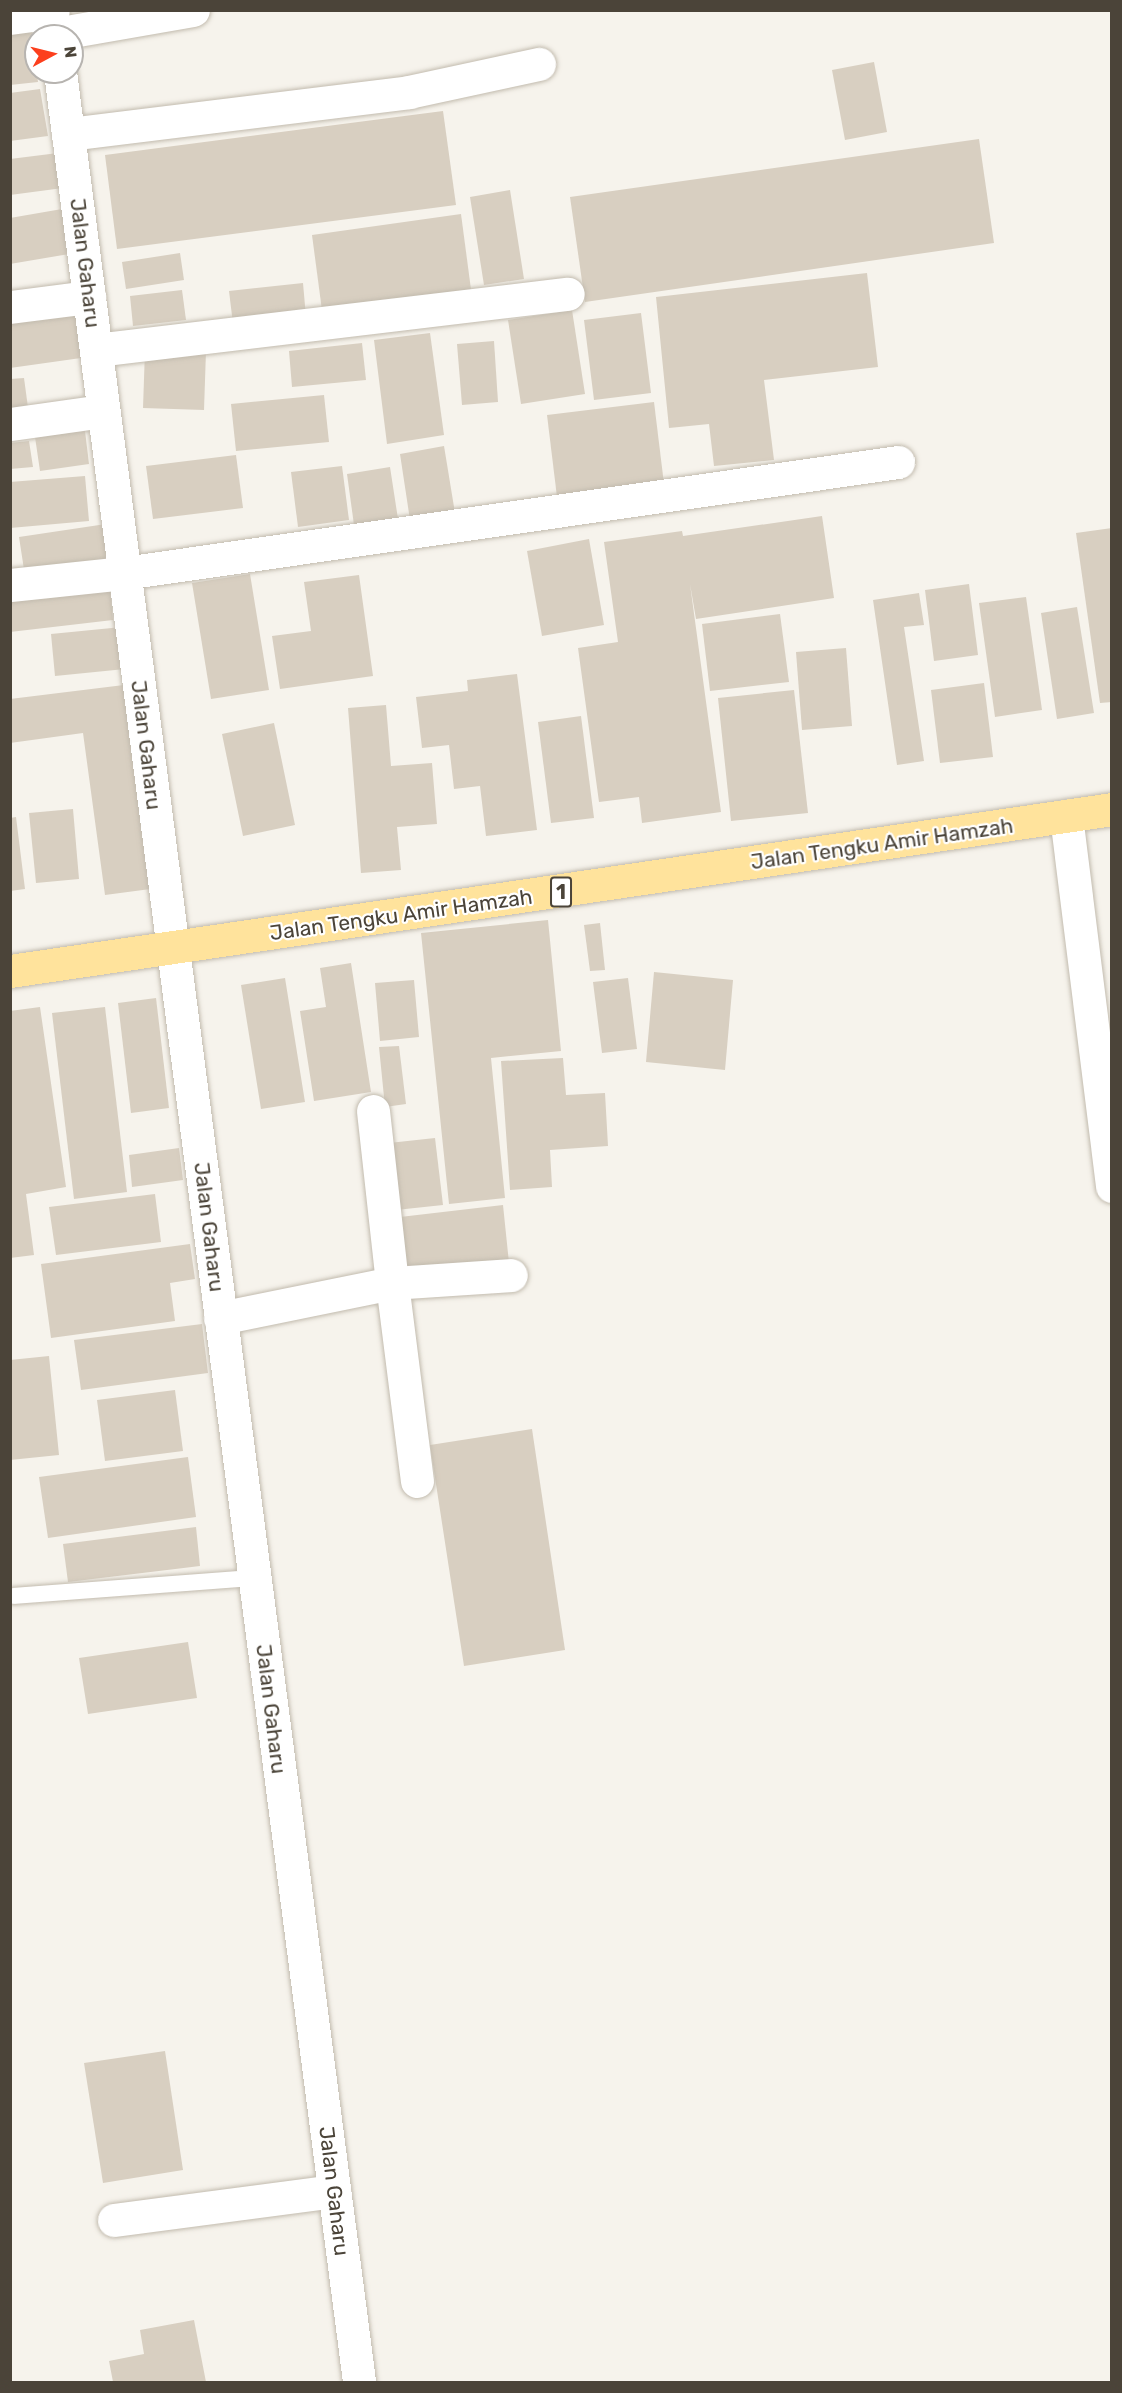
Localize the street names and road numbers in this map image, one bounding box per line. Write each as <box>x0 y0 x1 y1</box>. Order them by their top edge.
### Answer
street label: Jalan Gaharu <box>65 197 105 329</box>
street label: Jalan Gaharu <box>126 679 166 811</box>
street label: Jalan Tengku Amir Hamzah <box>748 813 1016 875</box>
road number: 1 <box>549 875 573 909</box>
street label: Jalan Tengku Amir Hamzah <box>267 884 535 946</box>
street label: Jalan Gaharu <box>189 1161 229 1293</box>
street label: Jalan Gaharu <box>251 1643 291 1775</box>
street label: Jalan Gaharu <box>314 2125 354 2257</box>

